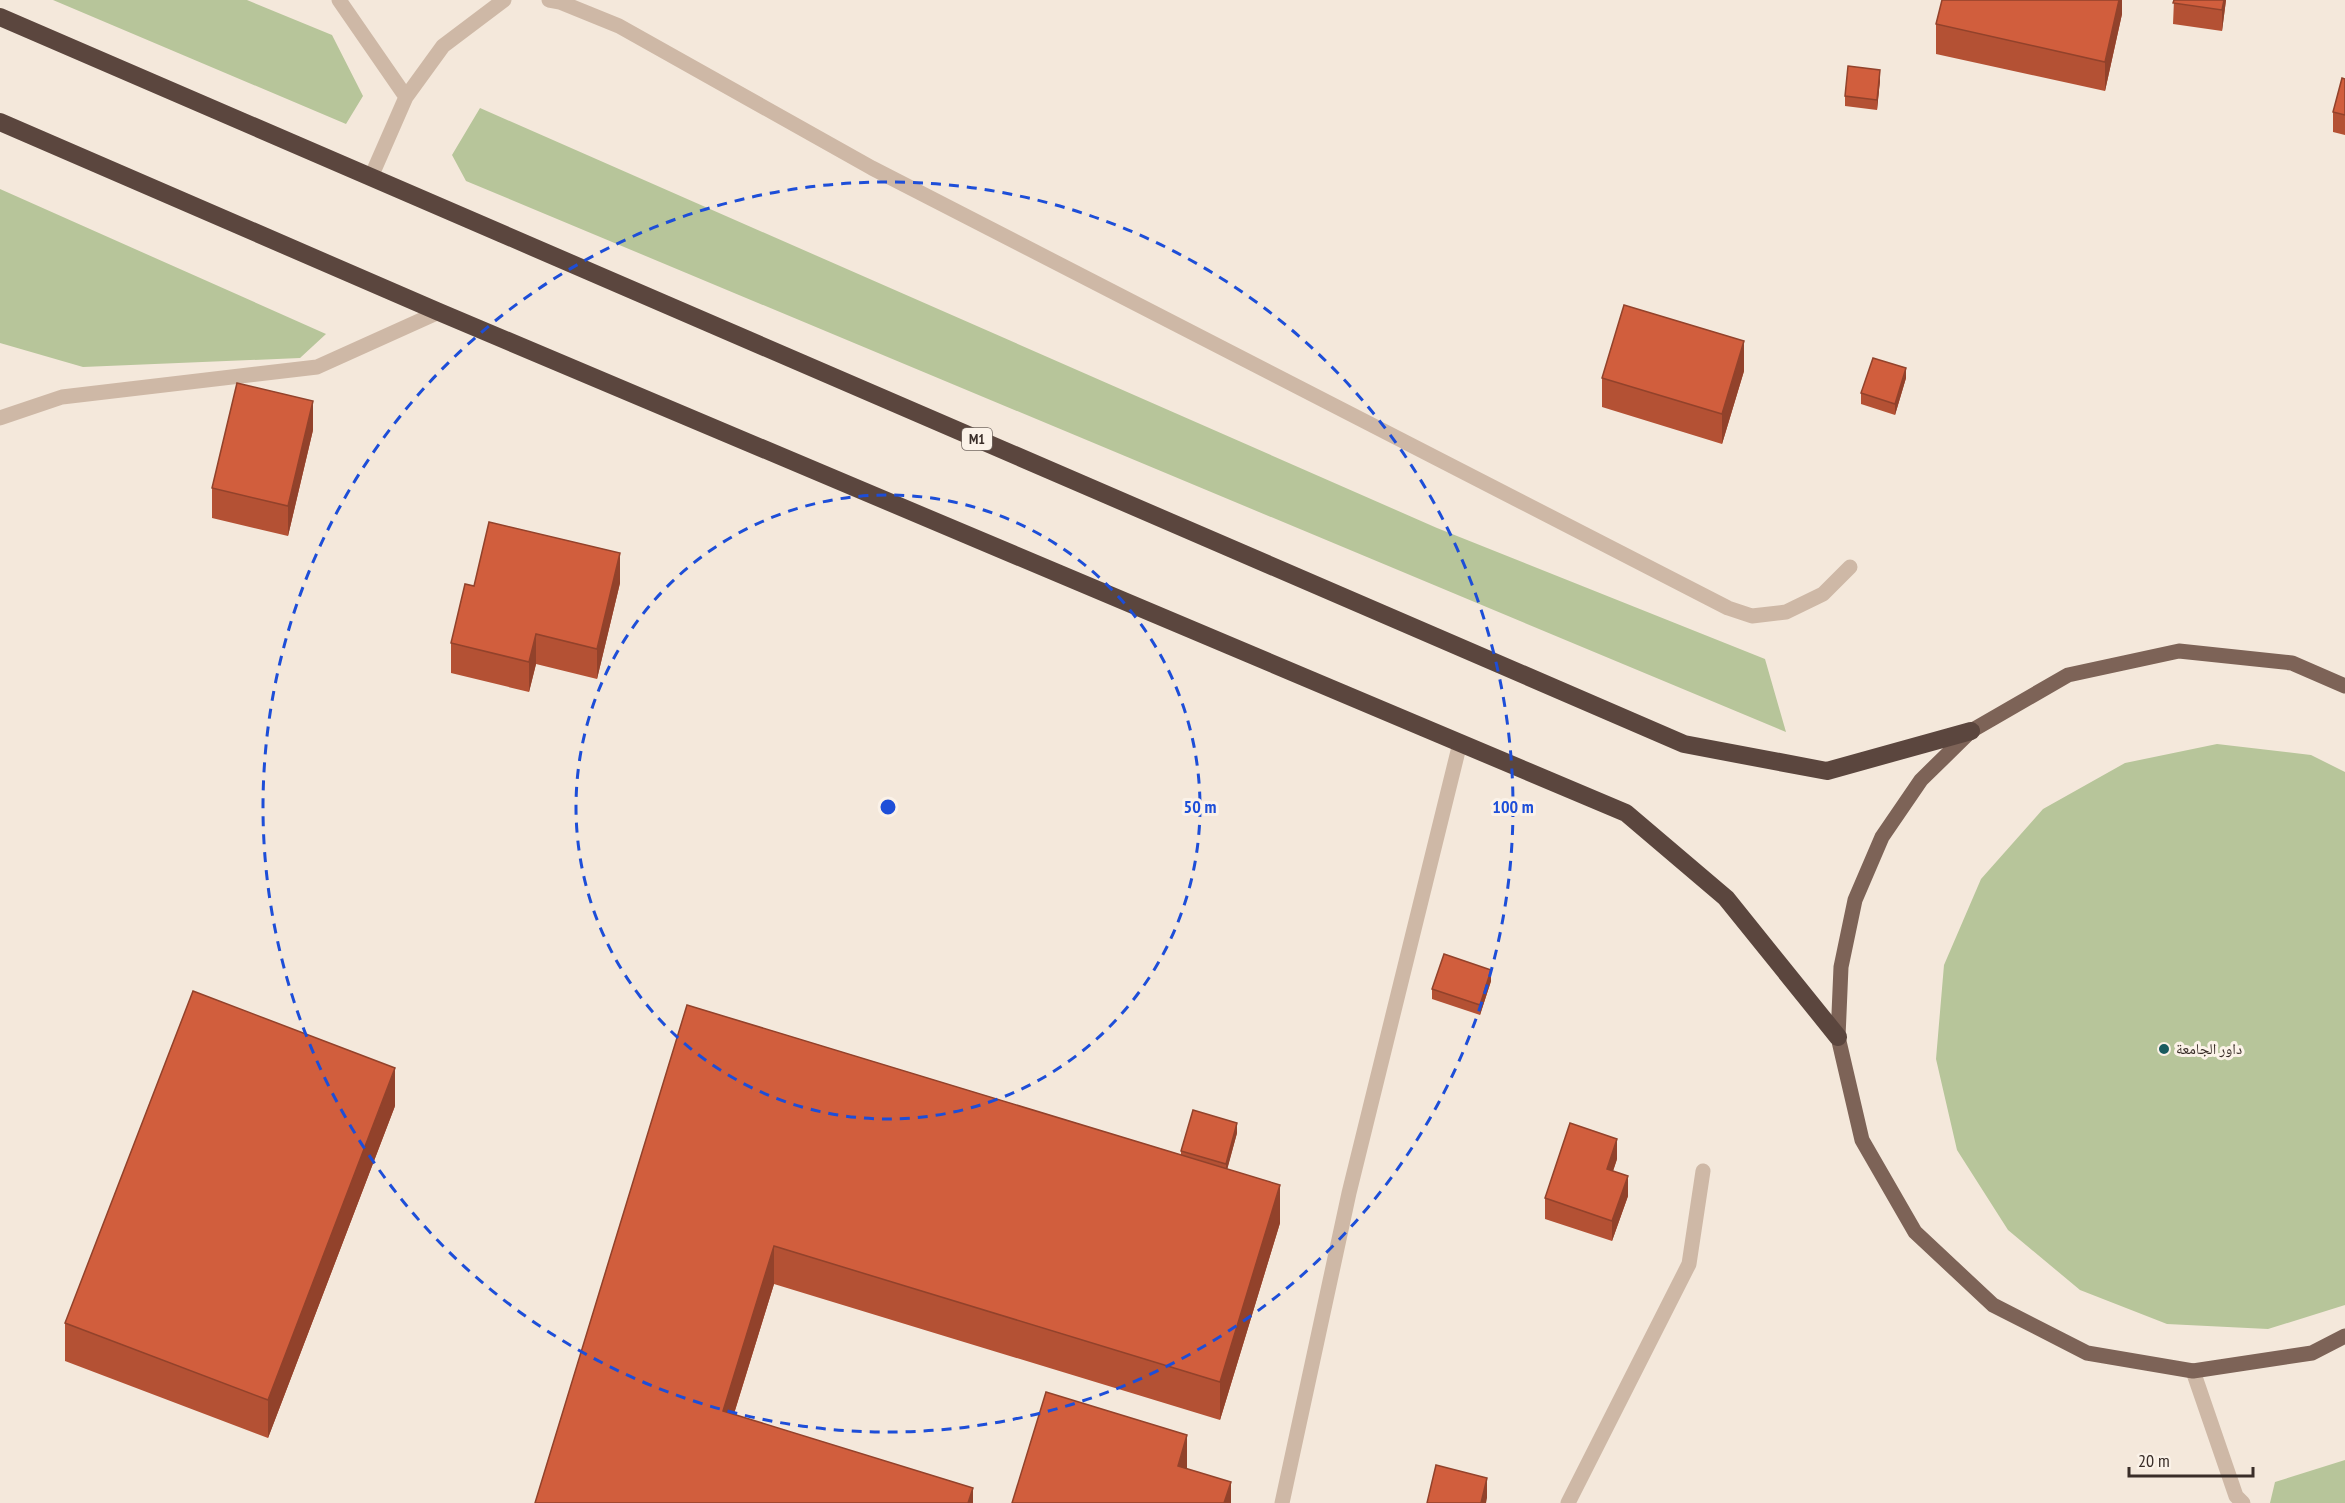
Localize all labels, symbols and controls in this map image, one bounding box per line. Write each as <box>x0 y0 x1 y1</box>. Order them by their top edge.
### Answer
road number: M1 <box>962 428 992 450</box>
text: 50 m <box>1184 795 1216 818</box>
text: 100 m <box>1492 795 1534 818</box>
centre of rings <box>878 797 898 817</box>
place label: داور الجامعة <box>2176 1039 2242 1058</box>
marker: داور الجامعة <box>2157 1042 2171 1056</box>
scale bar <box>2129 1440 2254 1478</box>
text: 20 m <box>2138 1449 2170 1472</box>

